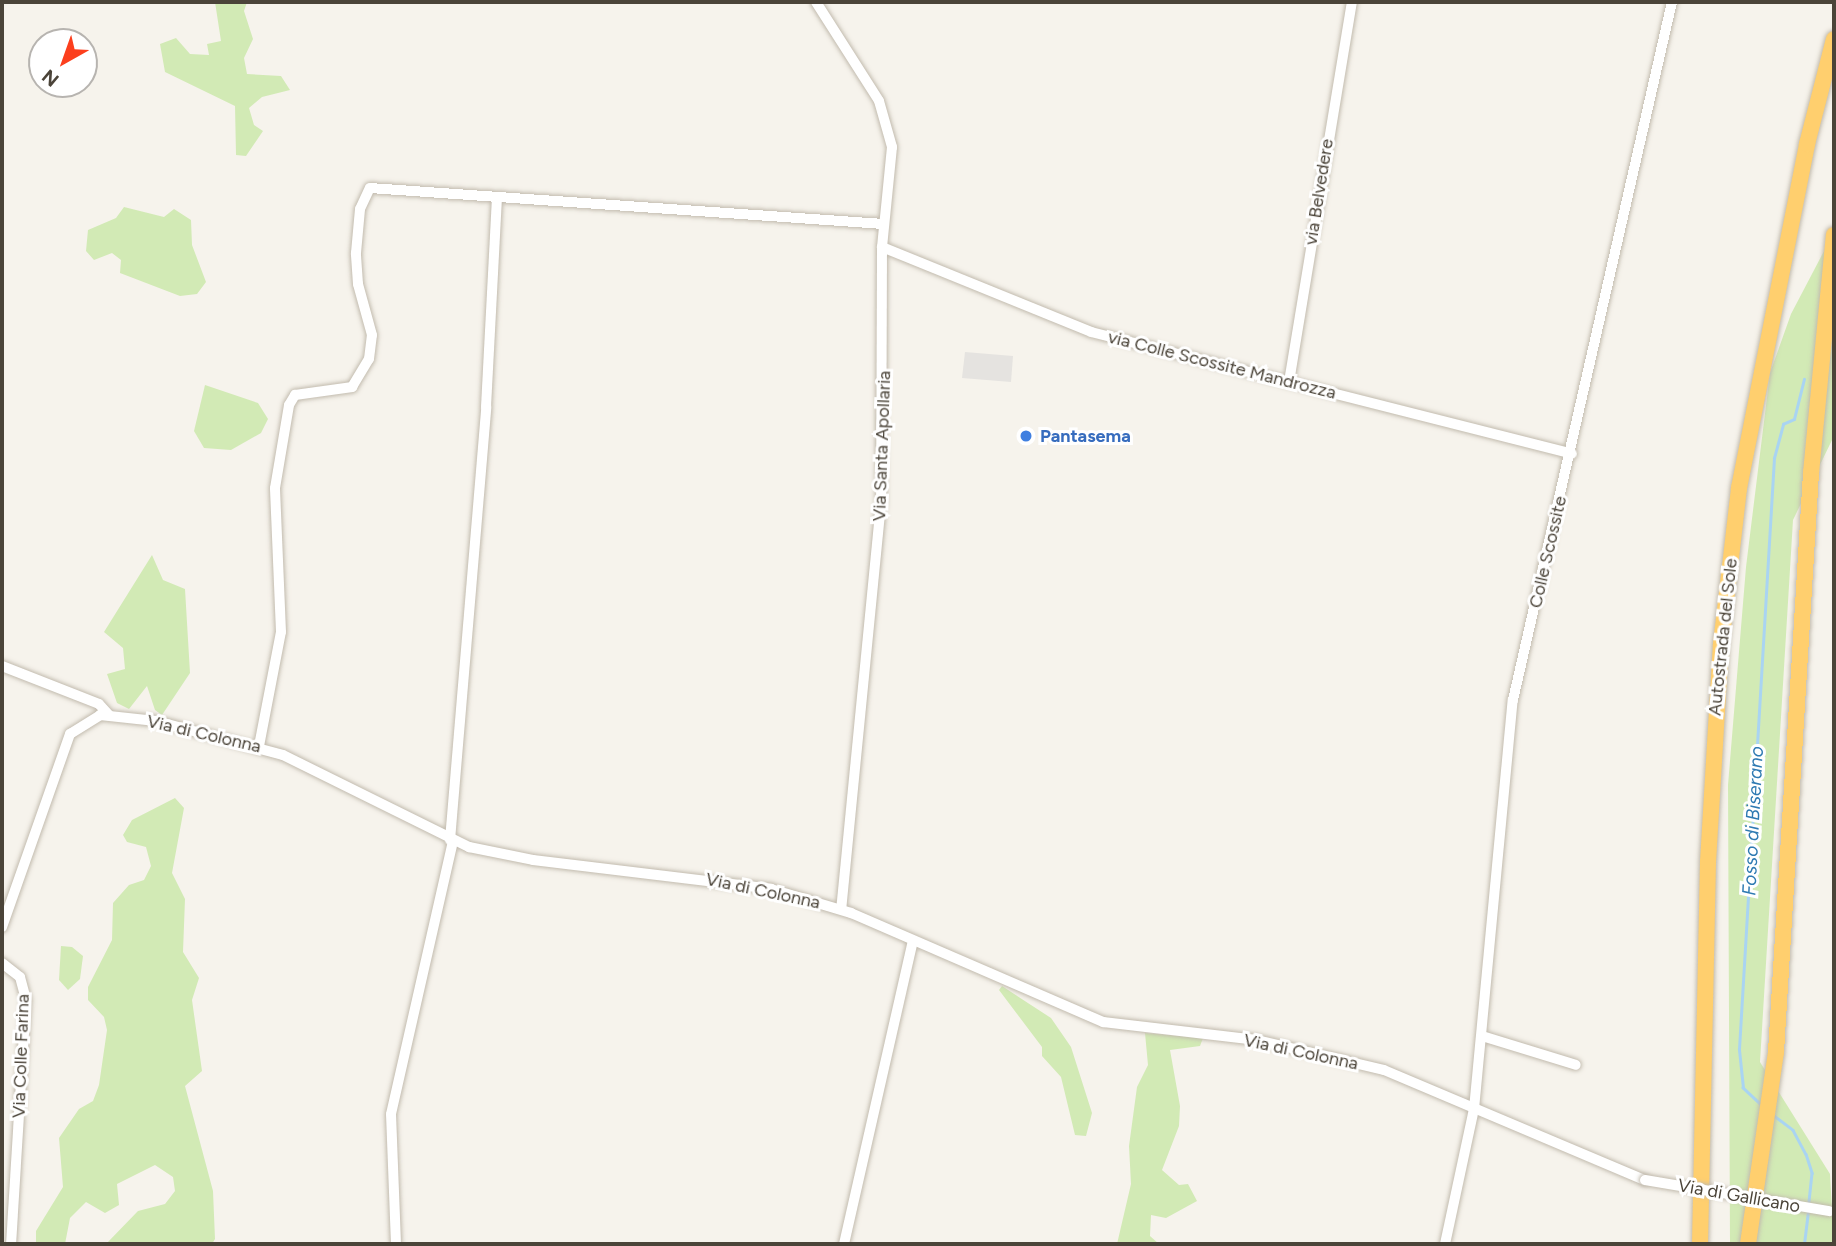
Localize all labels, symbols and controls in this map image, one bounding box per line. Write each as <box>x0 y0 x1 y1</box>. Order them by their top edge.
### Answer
north arrow <box>28 28 98 98</box>
text: N <box>37 64 63 91</box>
street label: via Belvedere <box>1300 137 1338 247</box>
street label: via Colle Scossite Mandrozza <box>1106 326 1338 404</box>
street label: Via Santa Apollaria <box>869 370 895 522</box>
place label: Pantasema <box>1040 425 1131 447</box>
marker: Pantasema <box>1018 428 1034 444</box>
street label: Colle Scossite <box>1525 494 1571 610</box>
street label: Autostrada del Sole <box>1704 557 1742 717</box>
street label: Via di Colonna <box>145 710 263 758</box>
water label: Fosso di Biserano <box>1738 746 1768 896</box>
street label: Via di Colonna <box>704 868 822 914</box>
street label: Via Colle Farina <box>8 994 34 1118</box>
street label: Via di Colonna <box>1242 1029 1360 1075</box>
street label: Via di Gallicano <box>1676 1175 1802 1217</box>

